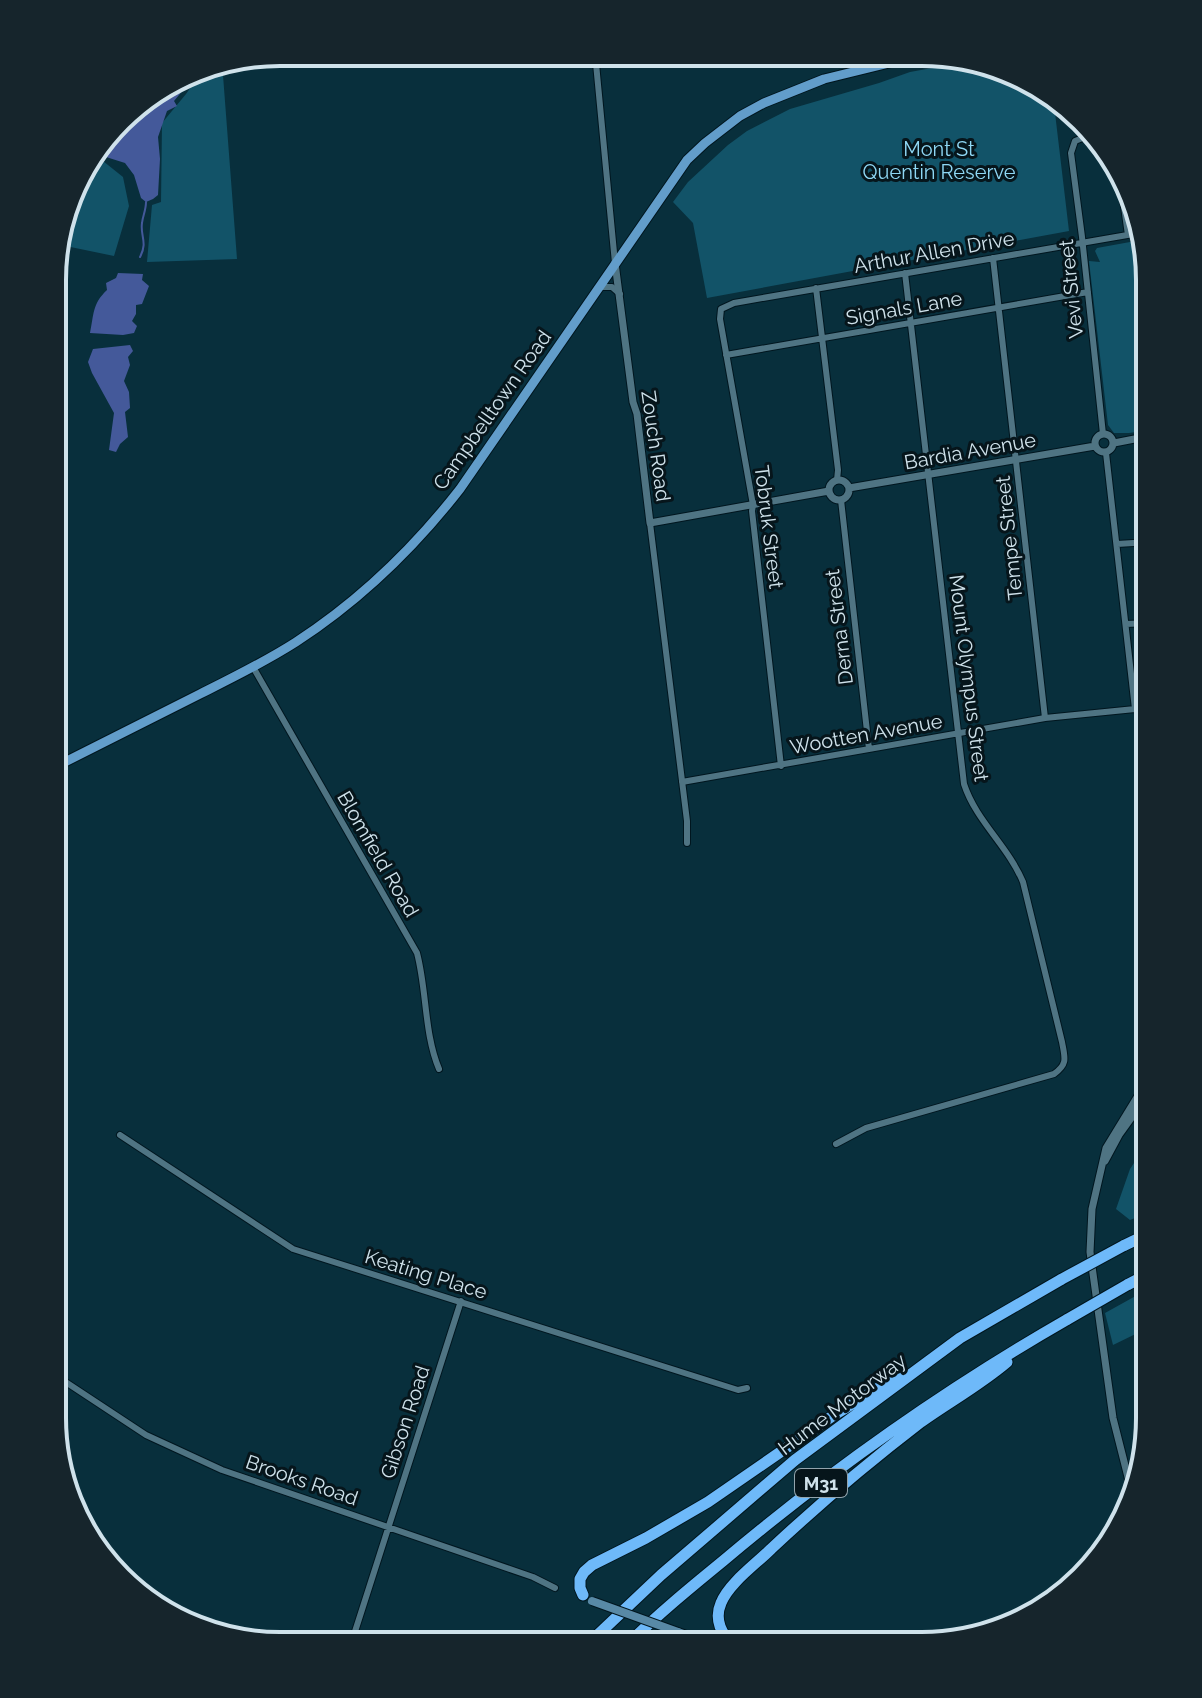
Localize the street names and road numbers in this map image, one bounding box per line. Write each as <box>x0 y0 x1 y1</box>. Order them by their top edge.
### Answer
street label: Arthur Allen Drive <box>852 226 1016 278</box>
street label: Vevi Street <box>1054 238 1088 340</box>
street label: Signals Lane <box>844 286 964 330</box>
street label: Campbelltown Road <box>428 326 556 494</box>
street label: Zouch Road <box>636 389 676 503</box>
street label: Bardia Avenue <box>902 428 1038 474</box>
street label: Tobruk Street <box>750 464 789 590</box>
street label: Tempe Street <box>991 474 1027 601</box>
street label: Derna Street <box>820 568 858 686</box>
street label: Mount Olympus Street <box>944 573 994 783</box>
street label: Wootten Avenue <box>788 709 944 759</box>
street label: Blomfield Road <box>332 787 424 921</box>
street label: Keating Place <box>362 1244 490 1304</box>
street label: Hume Motorway <box>773 1348 911 1460</box>
street label: Gibson Road <box>375 1363 435 1481</box>
street label: Brooks Road <box>243 1450 361 1510</box>
road number: M31 <box>795 1469 847 1497</box>

